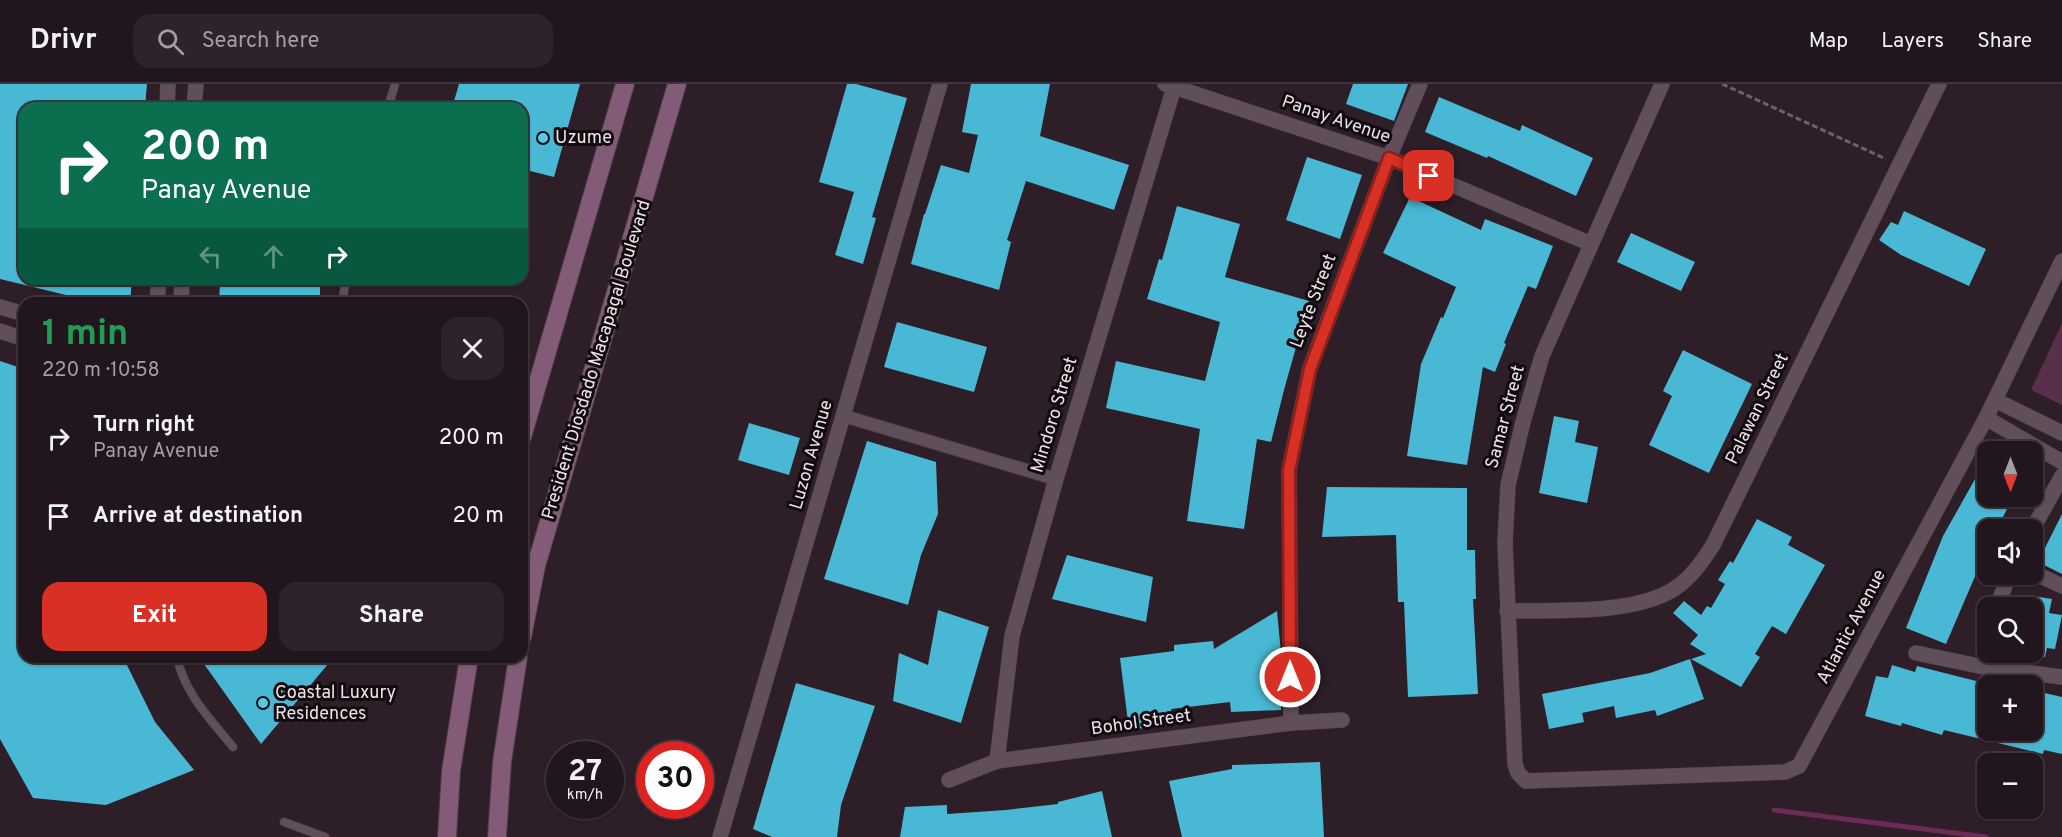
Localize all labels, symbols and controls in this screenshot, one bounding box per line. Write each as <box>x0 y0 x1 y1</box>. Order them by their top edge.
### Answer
search box <box>133 14 553 68</box>
text: Drivr <box>30 23 97 59</box>
icon: search <box>154 25 187 58</box>
text: Search here <box>202 28 319 55</box>
text: Map <box>1809 28 1848 55</box>
text: Layers <box>1881 28 1944 55</box>
text: Share <box>1977 28 2032 55</box>
street label: Panay Avenue <box>1279 91 1393 149</box>
text: 200 m <box>141 122 269 175</box>
icon: right <box>42 126 120 204</box>
place label: Uzume <box>555 127 612 150</box>
marker: Uzume <box>536 131 550 145</box>
pin <box>1403 150 1454 201</box>
icon: arrive <box>1412 159 1445 192</box>
text: Panay Avenue <box>141 174 311 208</box>
street label: President Diosdado Macapagal Boulevard <box>537 197 657 523</box>
icon: left <box>194 240 227 273</box>
icon: ahead <box>257 240 290 273</box>
icon: right <box>320 240 353 273</box>
street label: Leyte Street <box>1285 251 1343 351</box>
text: 1 min <box>42 312 128 358</box>
button: close <box>441 317 504 380</box>
street label: Palawan Street <box>1721 350 1795 468</box>
street label: Mindoro Street <box>1026 354 1084 476</box>
text: 220 m · 10:58 <box>42 358 160 384</box>
street label: Samar Street <box>1481 363 1531 471</box>
street label: Luzon Avenue <box>785 398 839 512</box>
text: Turn right <box>93 412 195 439</box>
icon: right <box>42 422 75 455</box>
text: 200 m <box>439 425 504 452</box>
text: Panay Avenue <box>93 439 219 465</box>
north arrow <box>1977 441 2043 507</box>
map controls <box>1977 441 2043 819</box>
icon: arrive <box>42 500 75 533</box>
text: Arrive at destination <box>93 503 303 530</box>
text: 20 m <box>453 503 504 530</box>
button: sound <box>1977 519 2043 585</box>
street label: Atlantic Avenue <box>1812 566 1892 688</box>
button: Exit <box>42 582 267 651</box>
button: Share <box>279 582 504 651</box>
button: search <box>1977 597 2043 663</box>
position arrow <box>1258 645 1322 709</box>
button: + <box>1977 675 2043 741</box>
place label: Coastal Luxury Residences <box>275 682 396 726</box>
marker: Coastal Luxury Residences <box>256 696 270 710</box>
street label: Bohol Street <box>1089 705 1193 741</box>
speed limit sign: 30 <box>636 741 714 819</box>
button: − <box>1977 753 2043 819</box>
text: 27 <box>568 754 602 791</box>
text: km/h <box>567 786 603 805</box>

